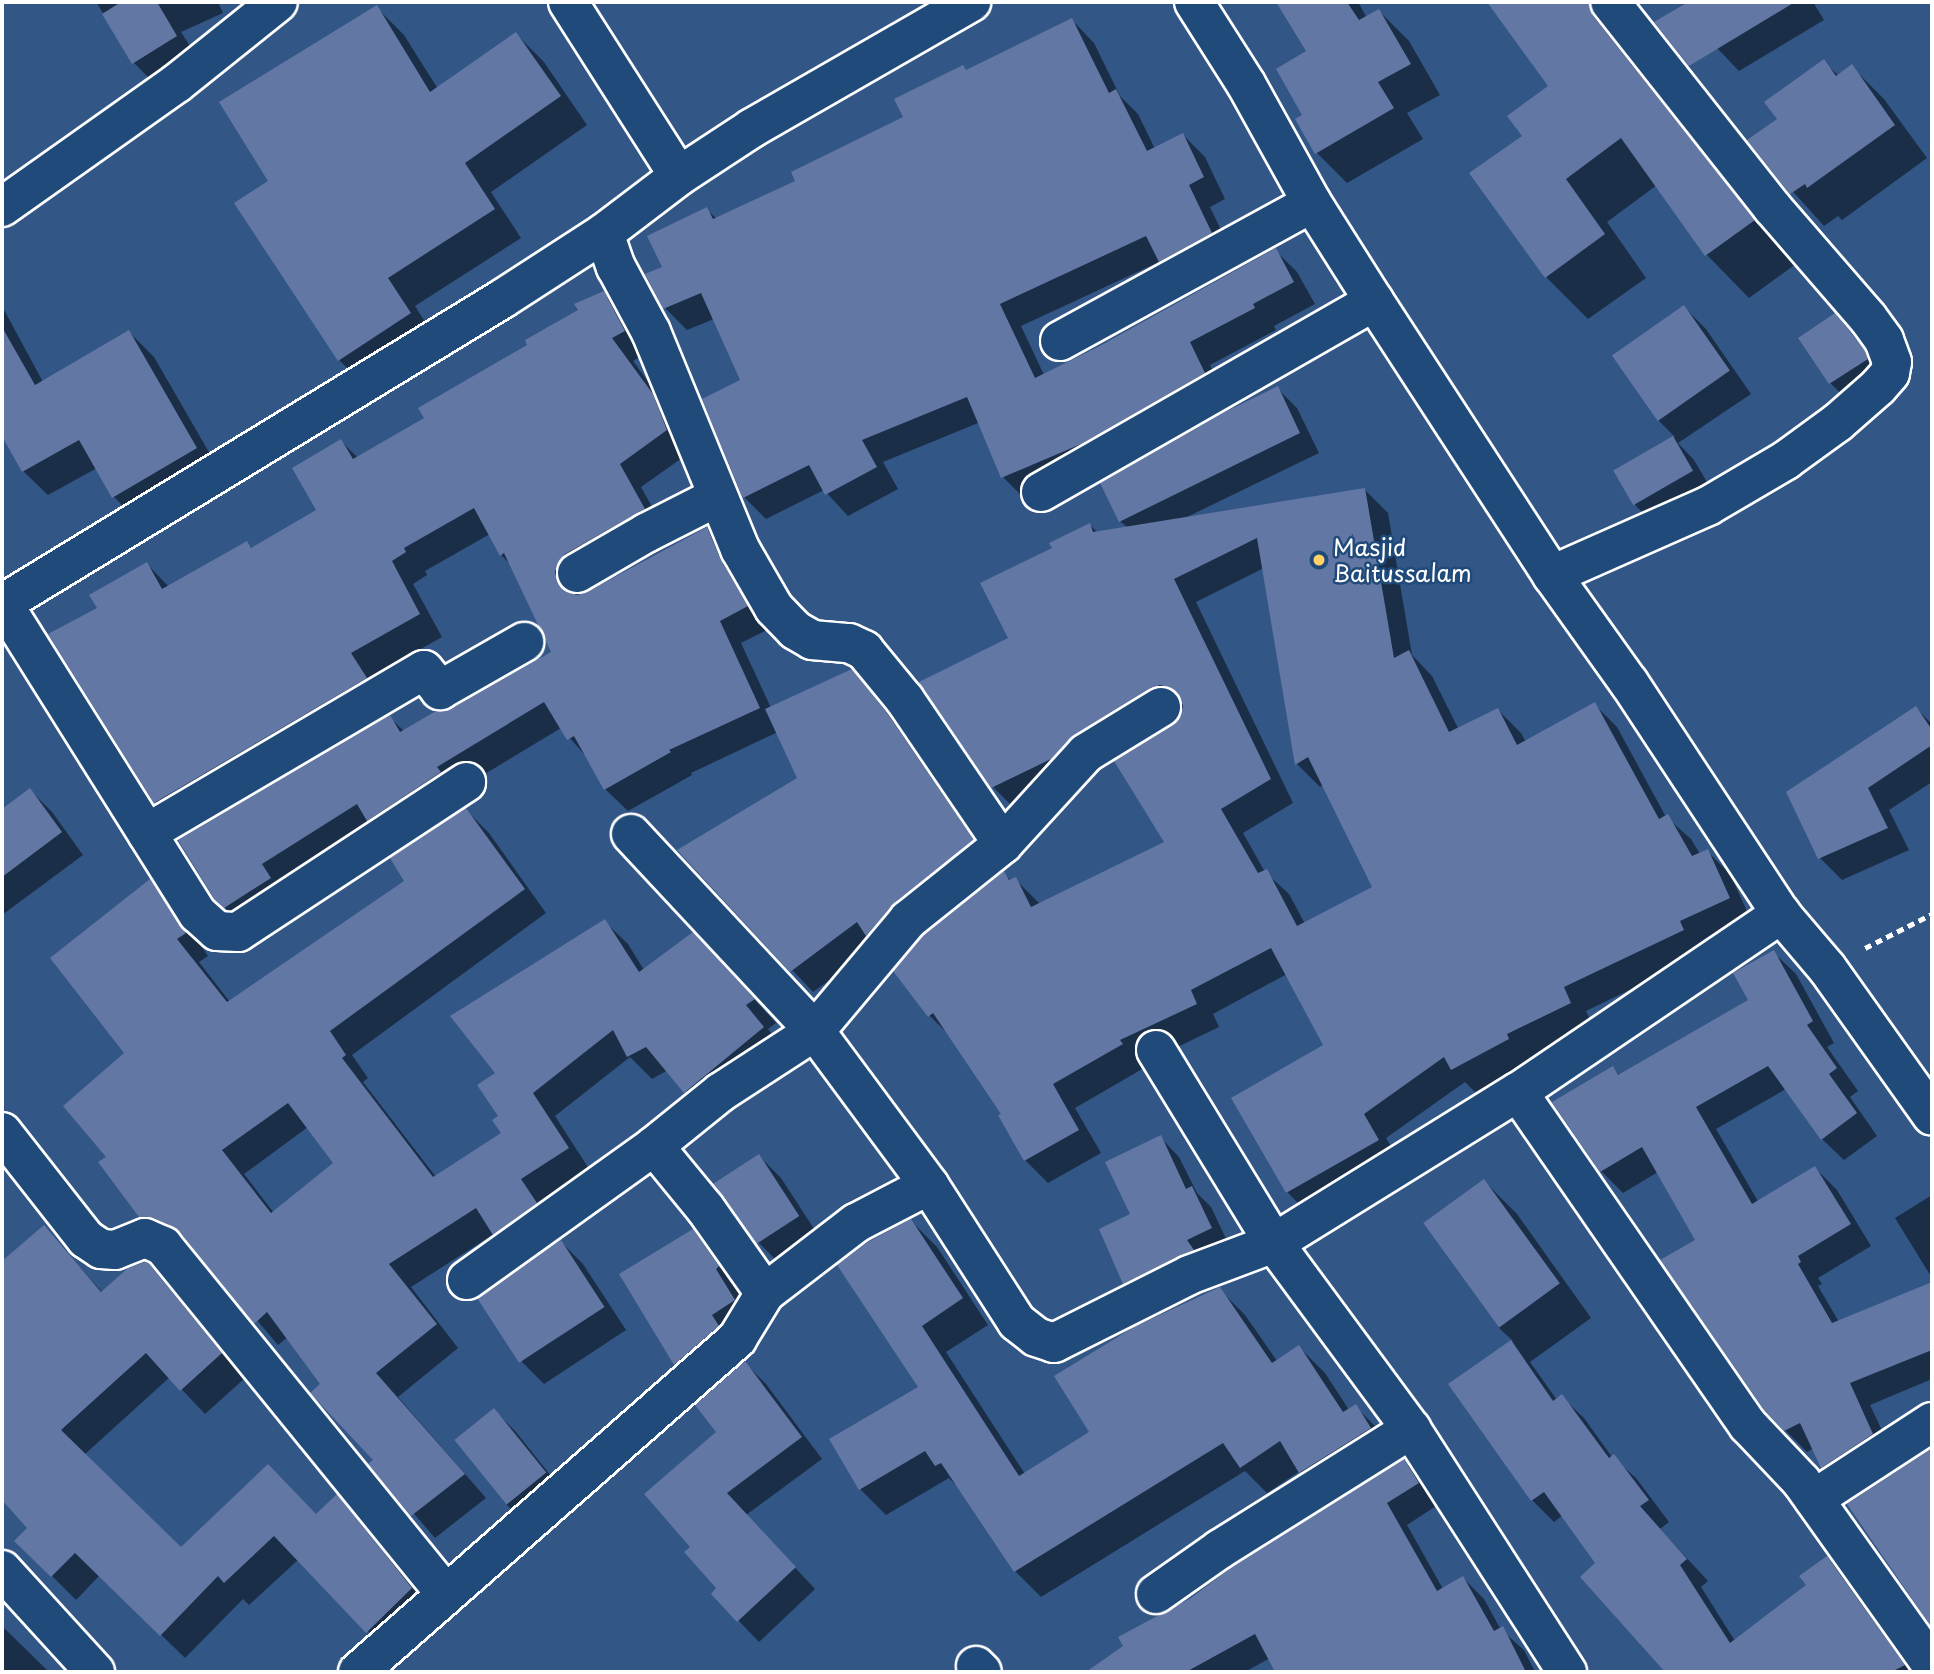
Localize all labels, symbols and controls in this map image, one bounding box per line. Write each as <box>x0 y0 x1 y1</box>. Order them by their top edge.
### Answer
place label: Masjid Baitussalam <box>1333 533 1472 587</box>
marker: Masjid Baitussalam <box>1311 552 1327 568</box>

